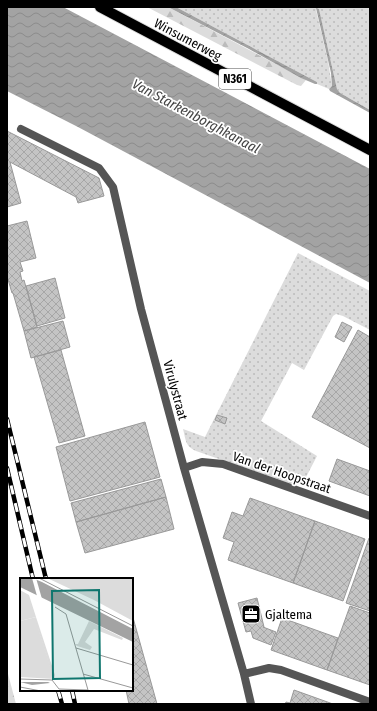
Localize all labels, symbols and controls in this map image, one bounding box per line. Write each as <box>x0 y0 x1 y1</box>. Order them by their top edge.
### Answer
street label: Winsumerweg <box>151 15 225 64</box>
road number: N361 <box>219 69 251 89</box>
water label: Van Starkenborghkanaal <box>129 76 263 157</box>
street label: Virulystraat <box>160 359 191 422</box>
street label: Van der Hoopstraat <box>231 449 334 497</box>
inset map <box>20 578 133 691</box>
office icon: Gjaltema <box>240 603 262 625</box>
place label: Gjaltema <box>265 607 312 622</box>

